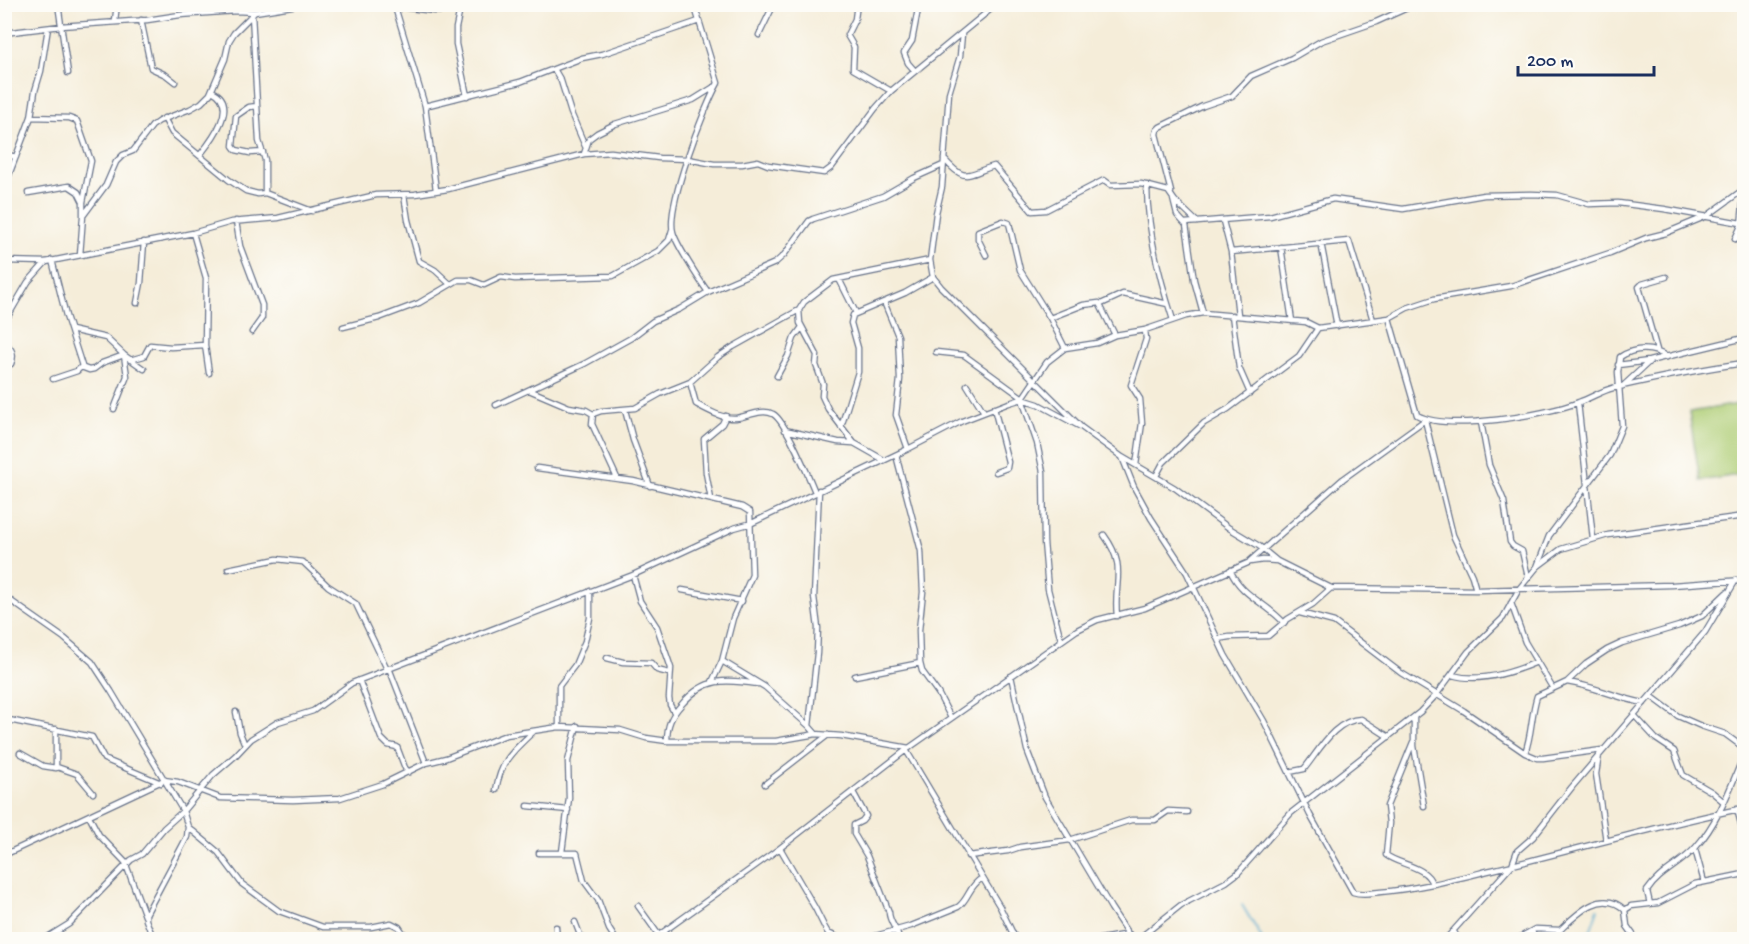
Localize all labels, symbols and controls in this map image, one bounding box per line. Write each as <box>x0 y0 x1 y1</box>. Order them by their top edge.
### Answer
scale bar <box>1518 39 1654 77</box>
text: 200 m <box>1527 52 1574 73</box>

